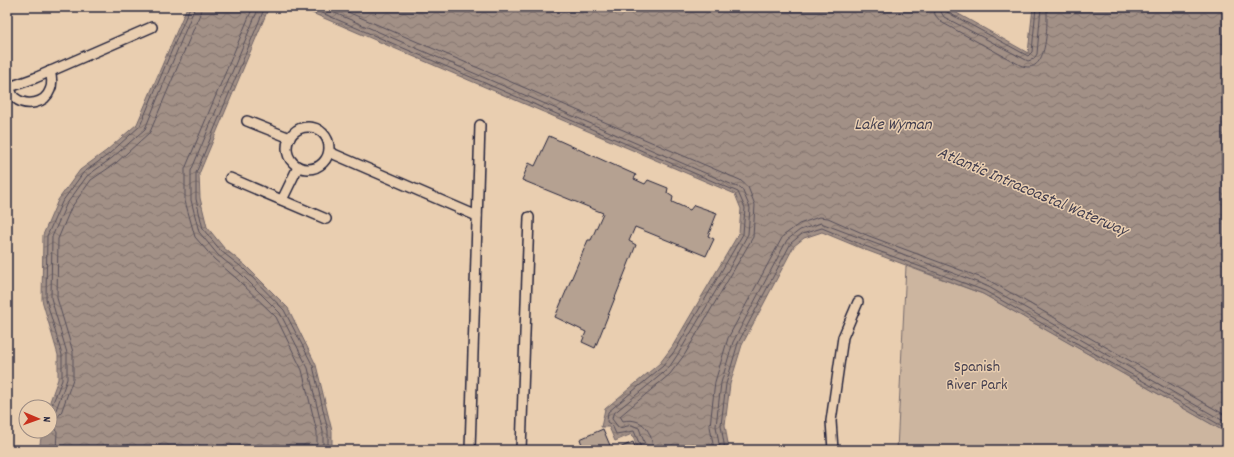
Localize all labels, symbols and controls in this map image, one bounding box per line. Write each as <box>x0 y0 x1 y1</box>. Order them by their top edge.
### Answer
water label: Lake Wyman <box>854 114 933 138</box>
water label: Atlantic Intracoastal Waterway <box>933 142 1133 245</box>
park label: Spanish River Park <box>946 356 1008 397</box>
north arrow <box>18 399 58 439</box>
text: N <box>38 416 54 423</box>

